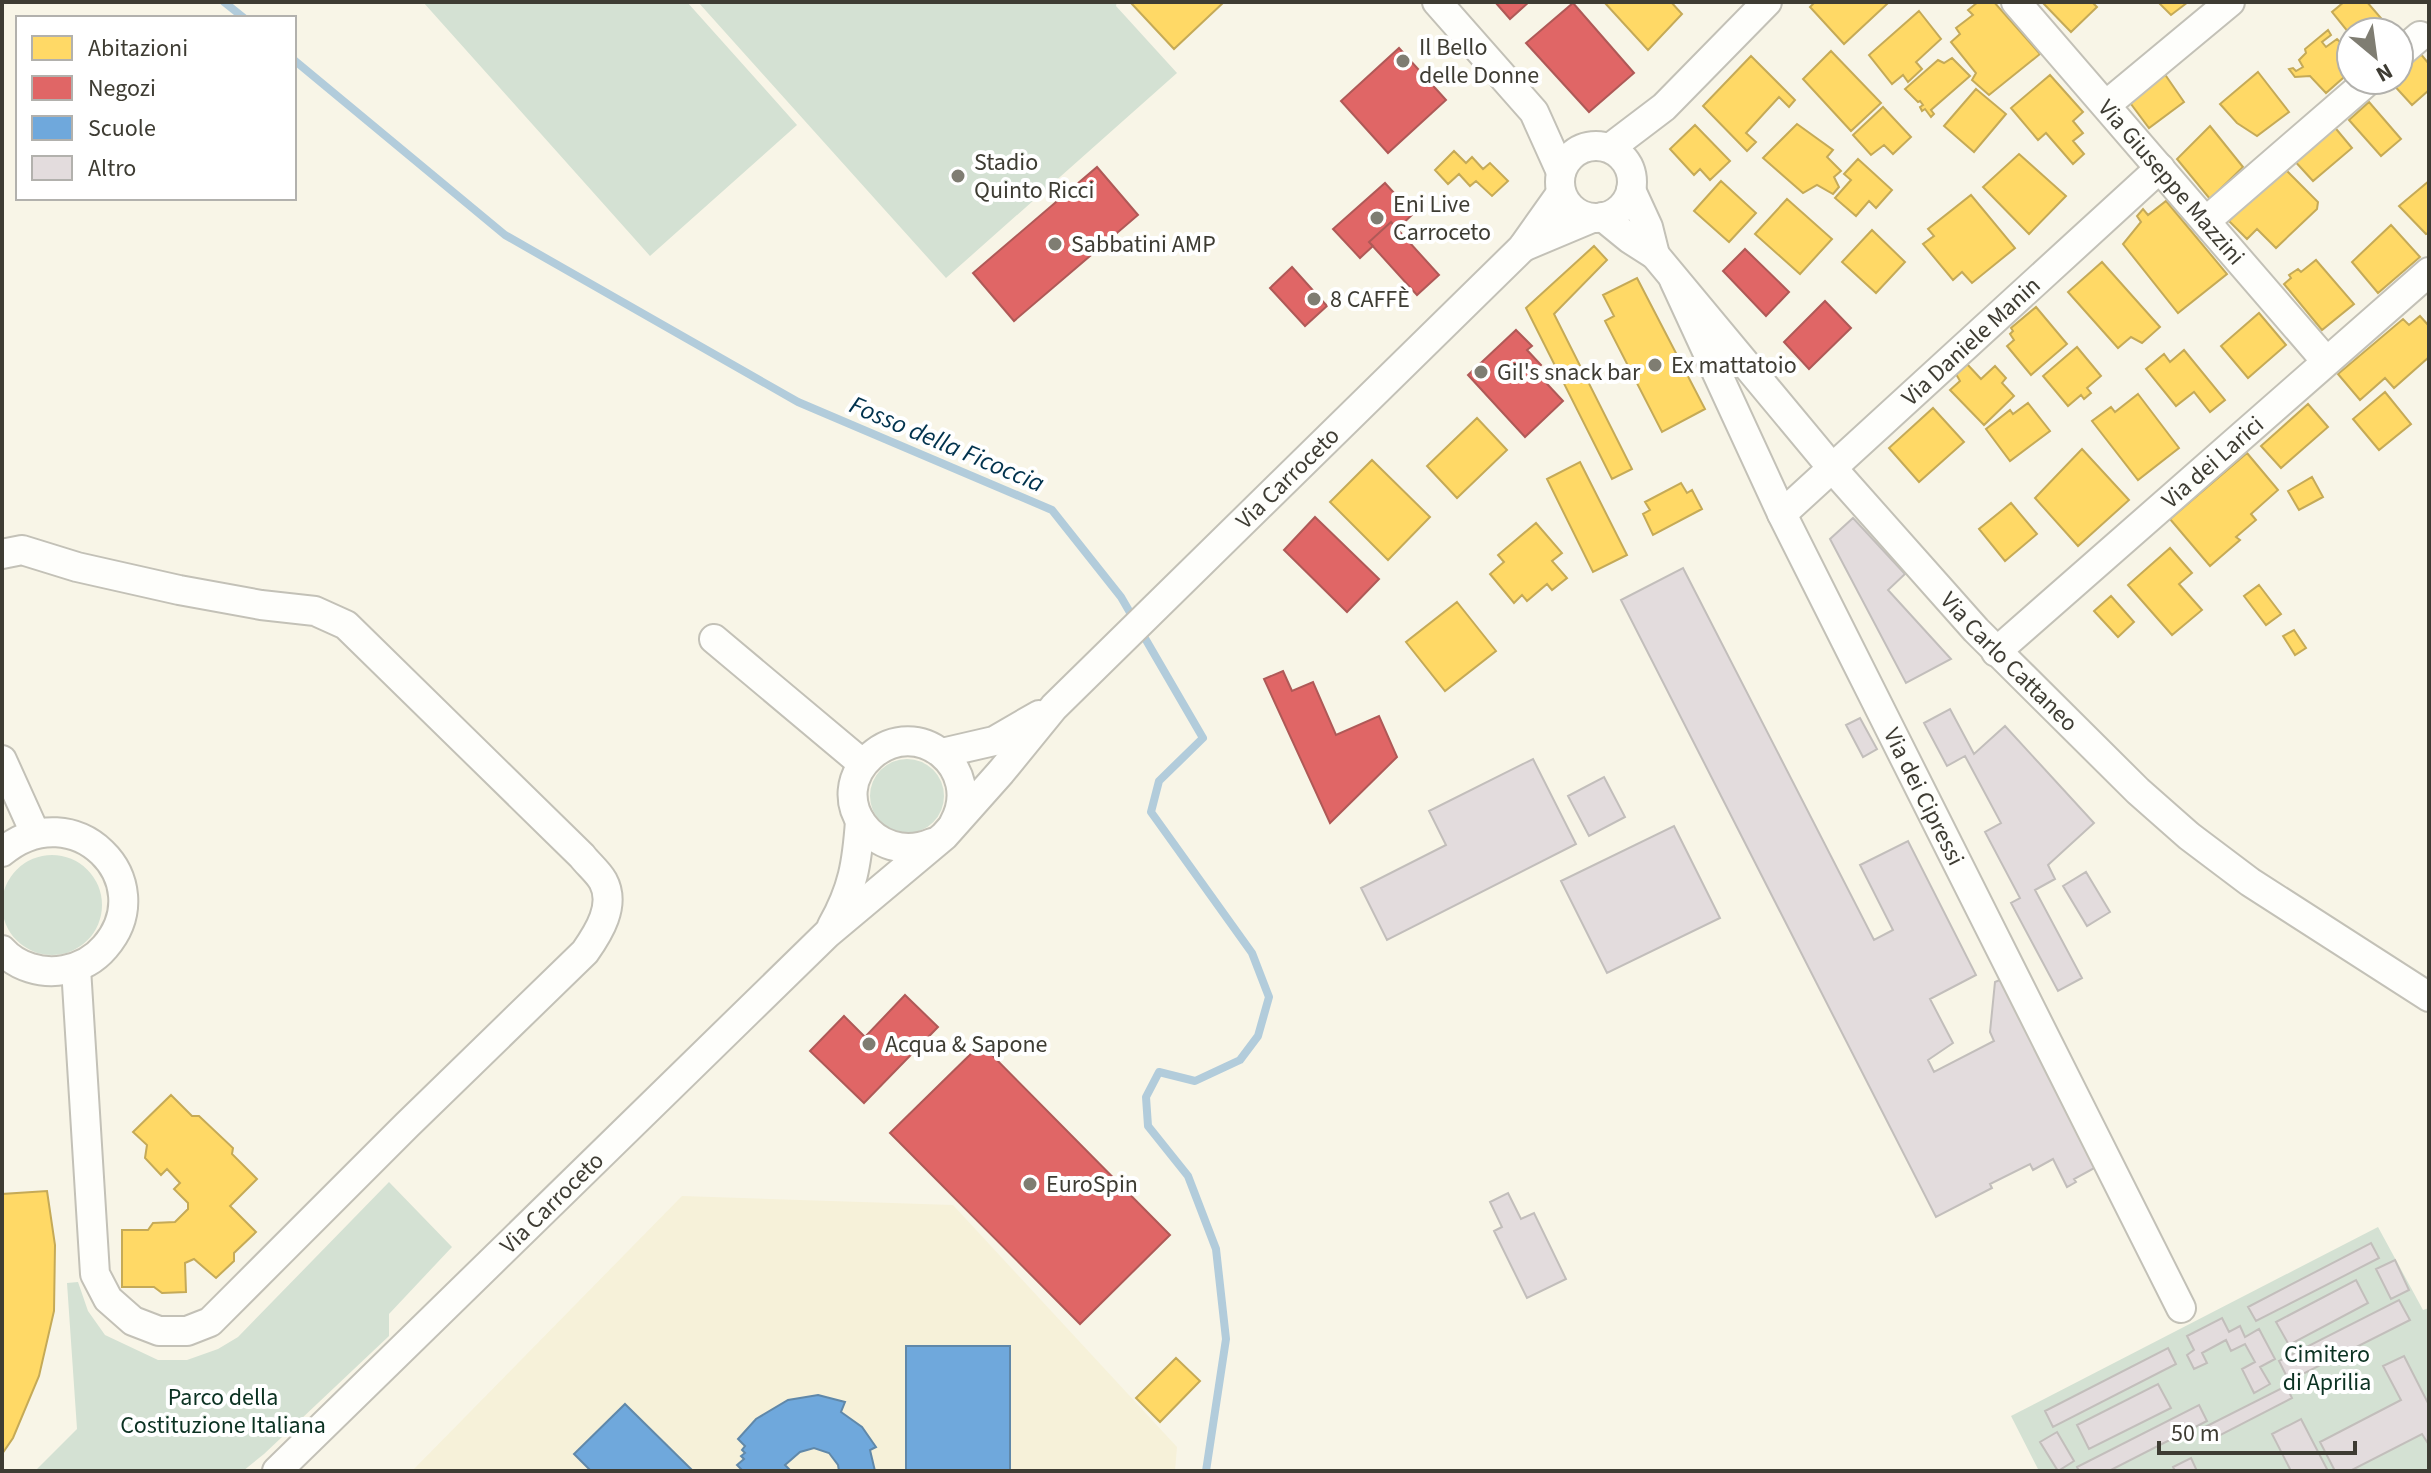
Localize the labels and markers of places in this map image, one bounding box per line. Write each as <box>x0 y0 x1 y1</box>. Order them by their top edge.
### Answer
place label: Il Bello delle Donne <box>1419 30 1539 93</box>
marker: Il Bello delle Donne <box>1394 52 1412 70</box>
place label: Stadio Quinto Ricci <box>974 145 1094 208</box>
marker: Stadio Quinto Ricci <box>949 167 967 185</box>
place label: Eni Live Carroceto <box>1393 187 1491 250</box>
marker: Eni Live Carroceto <box>1368 209 1386 227</box>
place label: Sabbatini AMP <box>1071 227 1216 262</box>
marker: Sabbatini AMP <box>1046 235 1064 253</box>
place label: 8 CAFFÈ <box>1330 282 1410 317</box>
marker: 8 CAFFÈ <box>1305 290 1323 308</box>
place label: Ex mattatoio <box>1671 348 1797 383</box>
place label: Gil's snack bar <box>1497 355 1641 390</box>
marker: Ex mattatoio <box>1646 356 1664 374</box>
marker: Gil's snack bar <box>1472 363 1490 381</box>
place label: Acqua & Sapone <box>885 1027 1047 1062</box>
marker: Acqua & Sapone <box>860 1035 878 1053</box>
place label: EuroSpin <box>1046 1167 1138 1202</box>
marker: EuroSpin <box>1021 1175 1039 1193</box>

